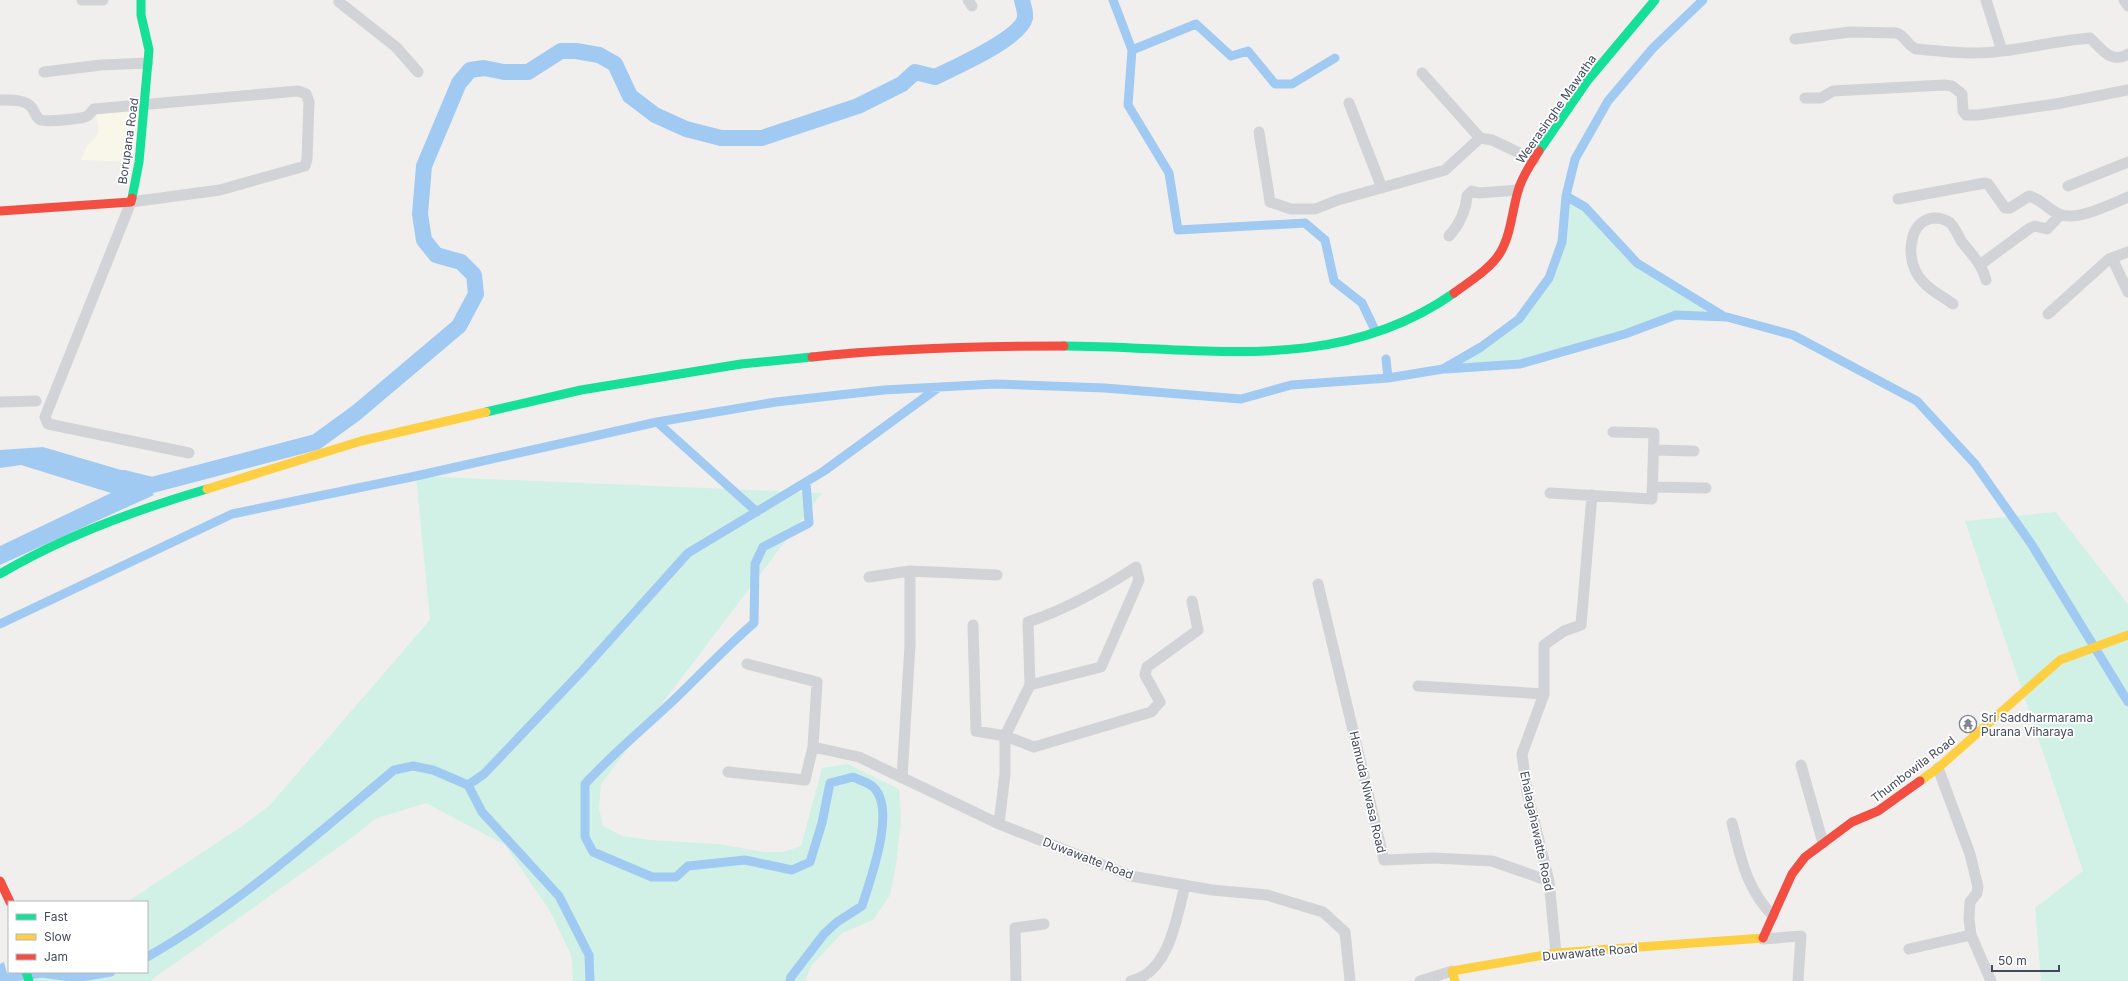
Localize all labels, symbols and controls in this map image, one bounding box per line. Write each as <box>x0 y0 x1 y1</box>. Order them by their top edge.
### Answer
street label: Weerasinghe Mawatha <box>1513 52 1599 166</box>
street label: Borupana Road <box>115 97 141 185</box>
place label: Sri Saddharmarama Purana Viharaya <box>1981 710 2093 739</box>
temple icon: Sri Saddharmarama Purana Viharaya <box>1958 714 1978 734</box>
street label: Hamuda Niwasa Road <box>1347 730 1389 854</box>
street label: Thumbowila Road <box>1868 732 1958 806</box>
street label: Ehalagahawatte Road <box>1517 770 1557 892</box>
street label: Duwawatte Road <box>1041 834 1135 882</box>
legend <box>8 901 148 973</box>
text: Fast <box>44 909 68 924</box>
text: Slow <box>44 929 72 944</box>
street label: Duwawatte Road <box>1542 940 1638 964</box>
scale bar <box>1992 947 2059 973</box>
text: Jam <box>44 949 68 964</box>
text: 50 m <box>1998 953 2027 968</box>

